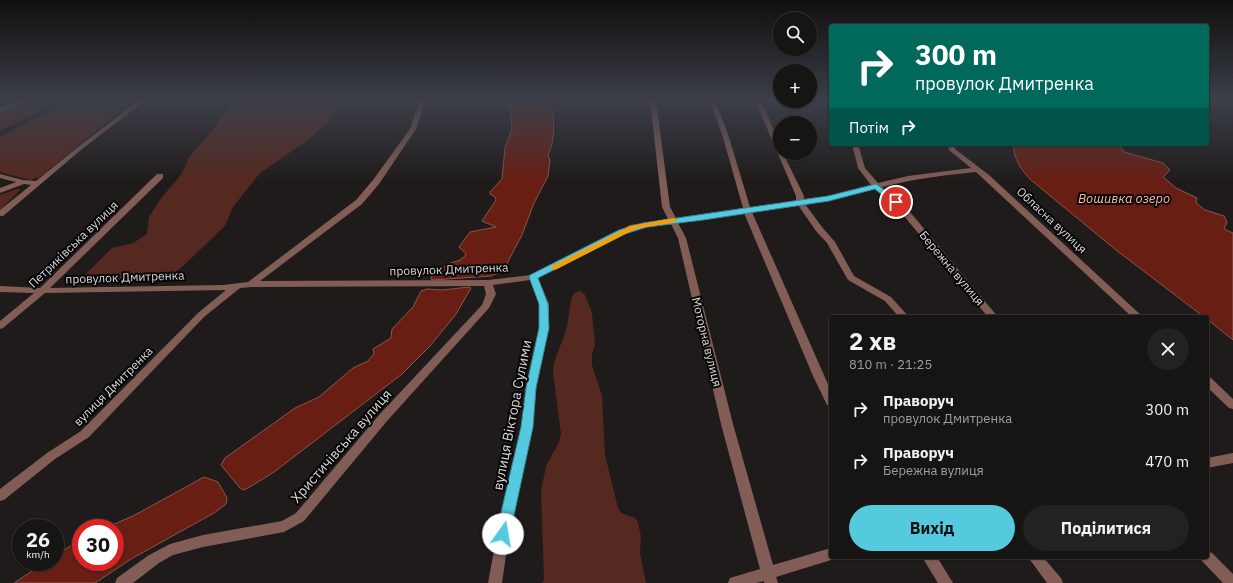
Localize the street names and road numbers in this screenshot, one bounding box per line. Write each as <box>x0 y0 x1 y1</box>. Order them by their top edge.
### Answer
street label: Обласна вулиця <box>1014 184 1090 256</box>
street label: Петриківська вулиця <box>25 197 121 291</box>
street label: Бережна вулиця <box>916 228 988 308</box>
street label: провулок Дмитренка <box>389 259 509 279</box>
street label: провулок Дмитренка <box>65 267 185 287</box>
street label: Моторна вулиця <box>689 296 725 388</box>
street label: вулиця Віктора Сулими <box>489 338 535 492</box>
street label: вулиця Дмитренка <box>70 343 156 429</box>
street label: Христичівська вулиця <box>287 385 395 507</box>

